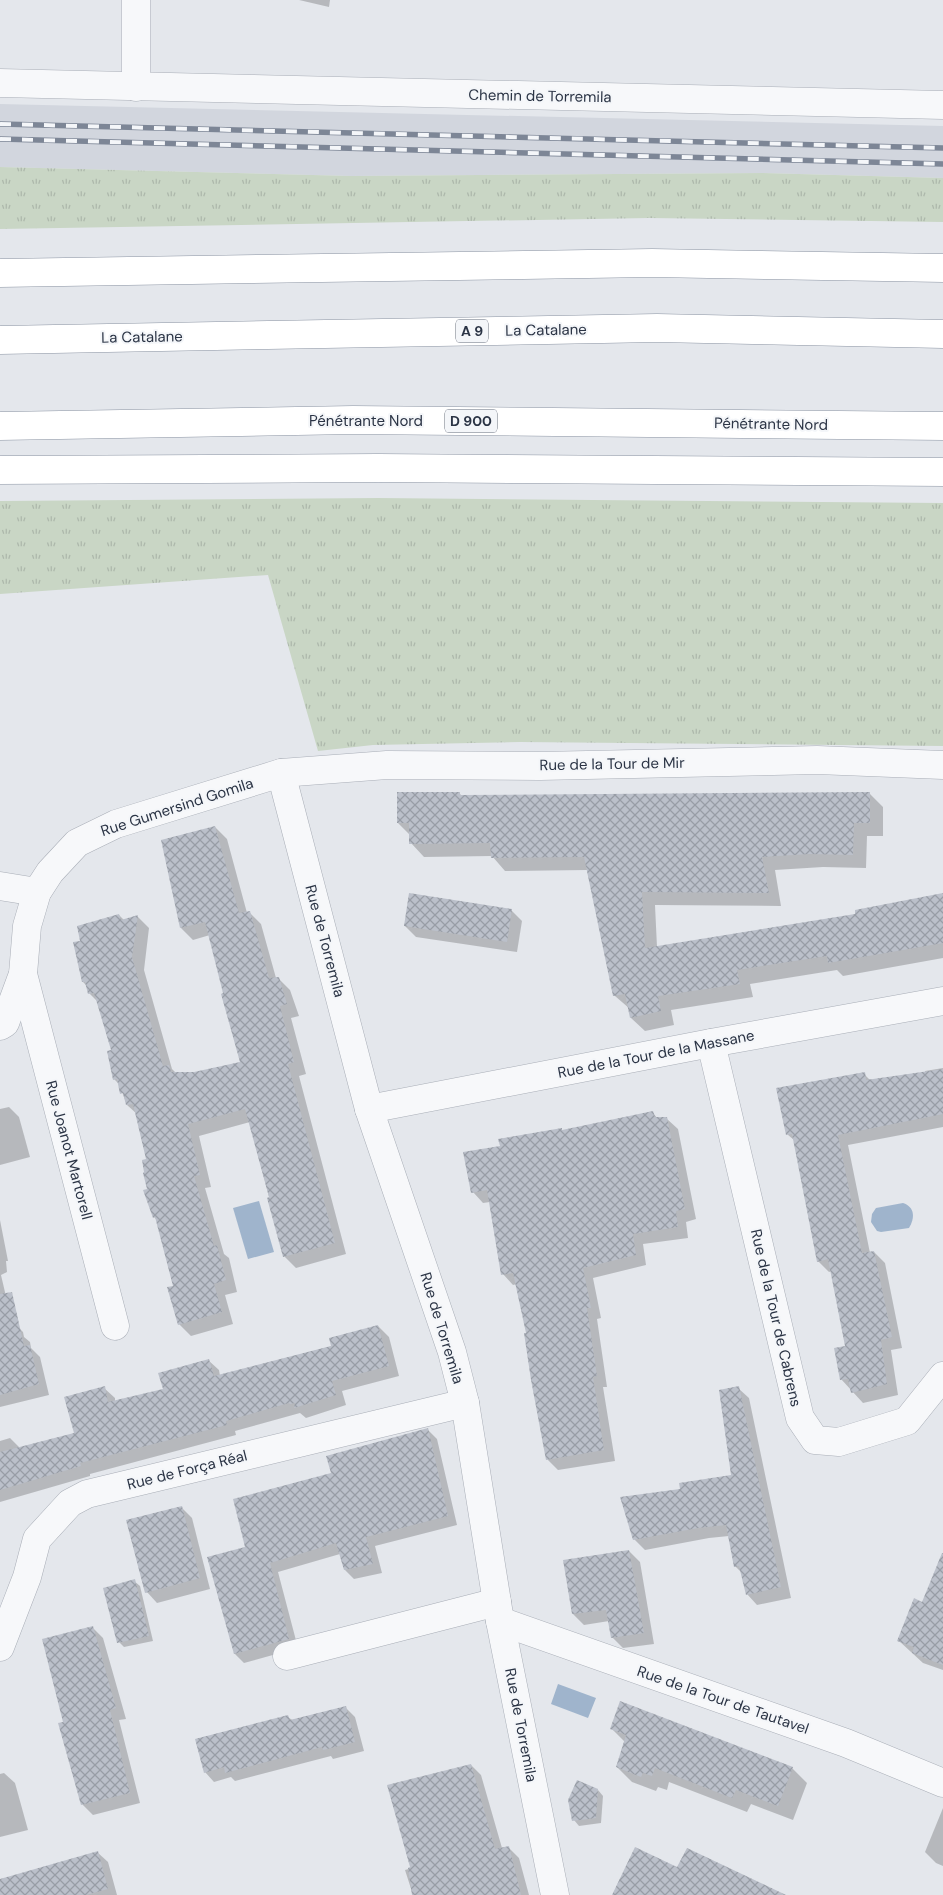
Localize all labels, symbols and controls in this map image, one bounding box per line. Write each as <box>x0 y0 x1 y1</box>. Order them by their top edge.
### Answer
street label: Chemin de Torremila <box>468 85 612 107</box>
street label: La Catalane <box>505 319 587 341</box>
road number: A 9 <box>456 320 488 342</box>
street label: La Catalane <box>101 326 183 348</box>
road number: D 900 <box>445 410 497 432</box>
street label: Pénétrante Nord <box>309 411 423 431</box>
street label: Pénétrante Nord <box>714 413 828 435</box>
street label: Rue de la Tour de Mir <box>539 753 685 775</box>
street label: Rue Gumersind Gomila <box>98 773 256 841</box>
street label: Rue de Torremila <box>300 883 350 999</box>
street label: Rue de la Tour de la Massane <box>556 1025 756 1083</box>
street label: Rue Joanot Martorell <box>41 1078 97 1222</box>
street label: Rue de la Tour de Cabrens <box>746 1227 806 1409</box>
street label: Rue de Torremila <box>416 1270 468 1386</box>
street label: Rue de Força Réal <box>125 1445 249 1495</box>
street label: Rue de la Tour de Tautavel <box>634 1661 812 1739</box>
street label: Rue de Torremila <box>500 1666 542 1784</box>

